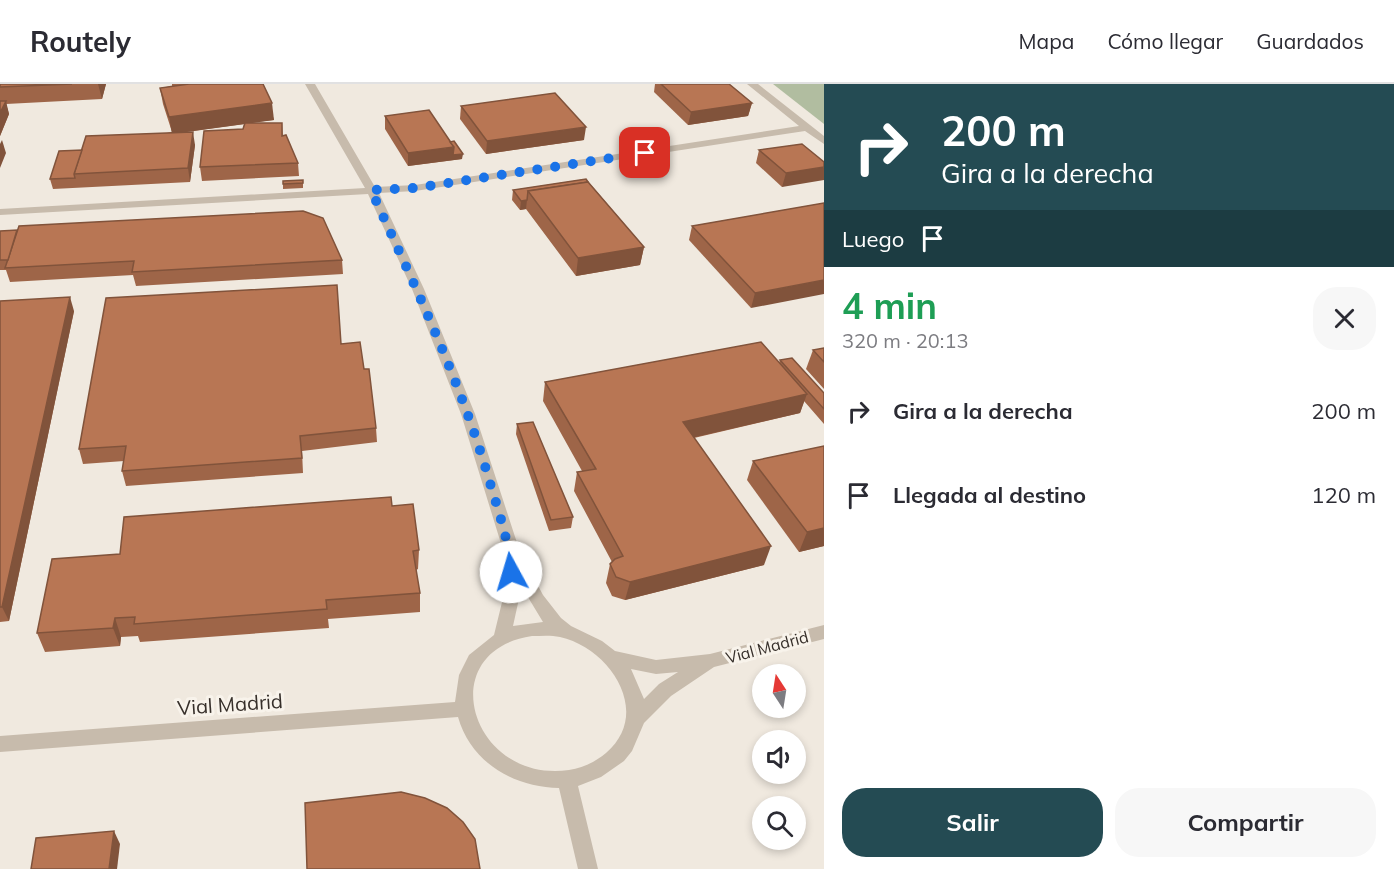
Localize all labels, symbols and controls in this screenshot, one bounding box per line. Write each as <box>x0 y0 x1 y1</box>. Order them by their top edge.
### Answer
text: Routely <box>30 24 131 59</box>
text: Mapa <box>1019 28 1074 54</box>
text: Cómo llegar <box>1107 28 1223 54</box>
text: Guardados <box>1256 28 1364 54</box>
text: 200 m <box>941 104 1066 157</box>
icon: right <box>842 108 920 186</box>
pin <box>619 127 670 178</box>
icon: arrive <box>628 136 661 169</box>
text: Gira a la derecha <box>941 156 1154 190</box>
icon: arrive <box>916 222 949 255</box>
text: Luego <box>842 225 904 253</box>
text: 4 min <box>842 283 937 328</box>
button: close <box>1313 287 1376 350</box>
text: 320 m · 20:13 <box>842 328 968 353</box>
icon: right <box>842 395 875 428</box>
text: Gira a la derecha <box>893 397 1073 425</box>
text: 200 m <box>1311 397 1376 425</box>
icon: arrive <box>842 479 875 512</box>
text: Llegada al destino <box>893 481 1086 509</box>
text: 120 m <box>1311 481 1376 509</box>
position arrow <box>479 540 543 604</box>
street label: Vial Madrid <box>723 626 811 668</box>
north arrow <box>752 664 806 718</box>
map controls <box>752 664 806 850</box>
street label: Vial Madrid <box>176 688 284 720</box>
button: sound <box>752 730 806 784</box>
button: Salir <box>842 788 1103 857</box>
button: Compartir <box>1115 788 1376 857</box>
button: search <box>752 796 806 850</box>

